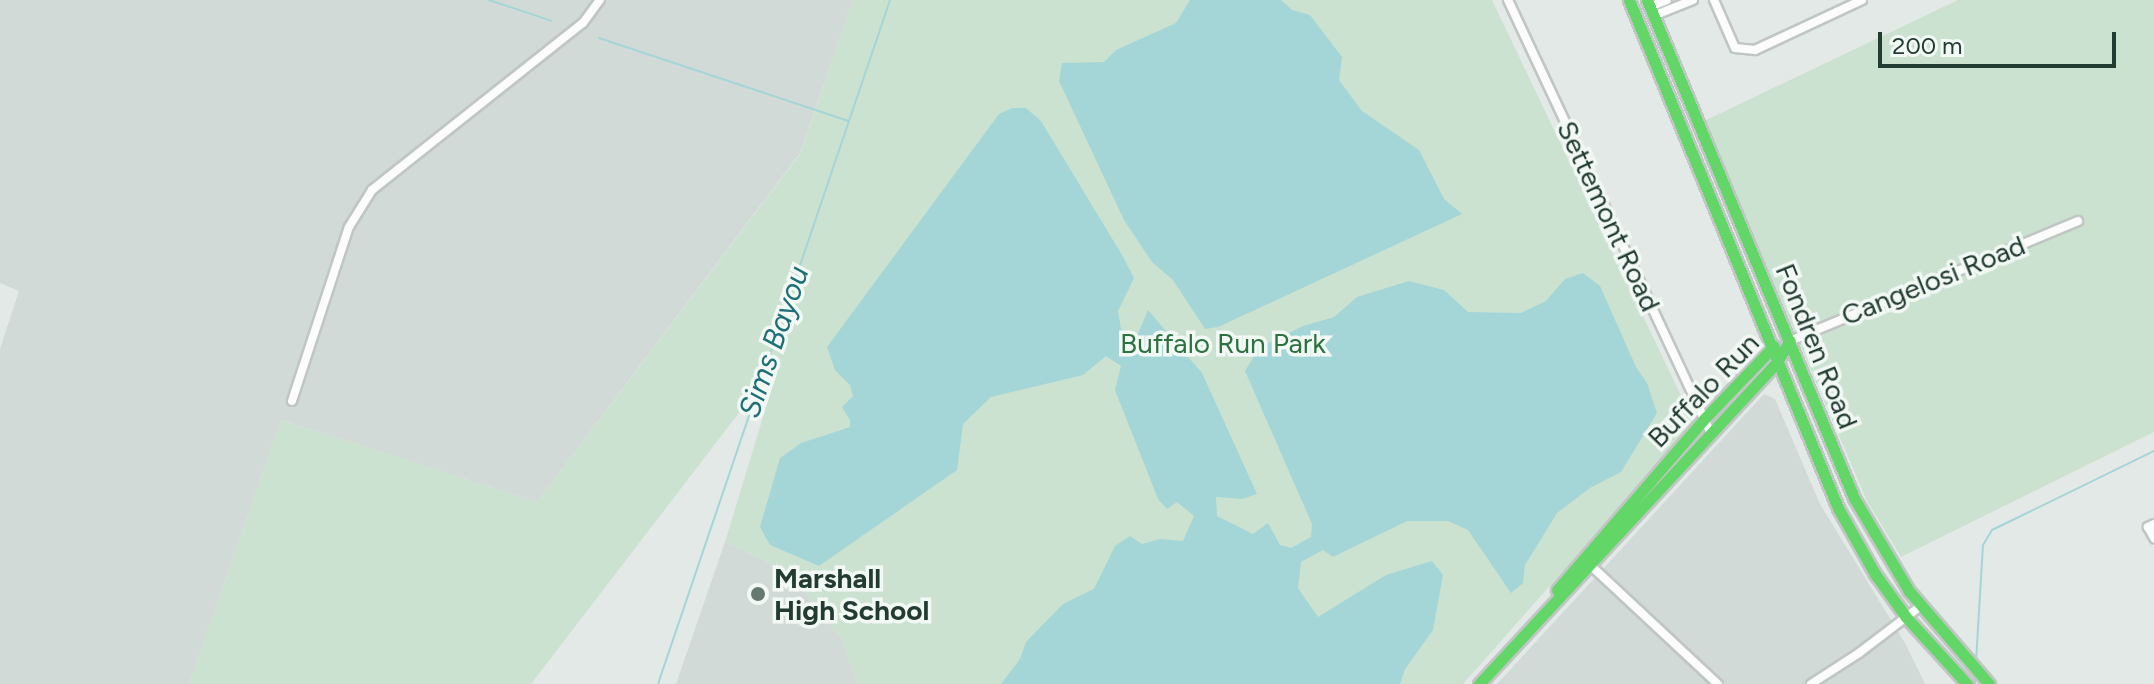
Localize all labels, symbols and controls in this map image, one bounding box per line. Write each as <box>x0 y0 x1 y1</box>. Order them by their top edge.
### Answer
scale bar <box>1882 16 2120 66</box>
text: 200 m <box>1892 31 1963 60</box>
street label: Settemont Road <box>1550 115 1668 317</box>
street label: Cangelosi Road <box>1836 228 2030 332</box>
street label: Fondren Road <box>1769 259 1865 433</box>
water label: Sims Bayou <box>731 261 817 423</box>
park label: Buffalo Run Park <box>1120 326 1326 360</box>
street label: Buffalo Run <box>1640 326 1766 454</box>
place label: Marshall High School <box>774 561 929 627</box>
marker: Marshall High School <box>749 585 767 603</box>

